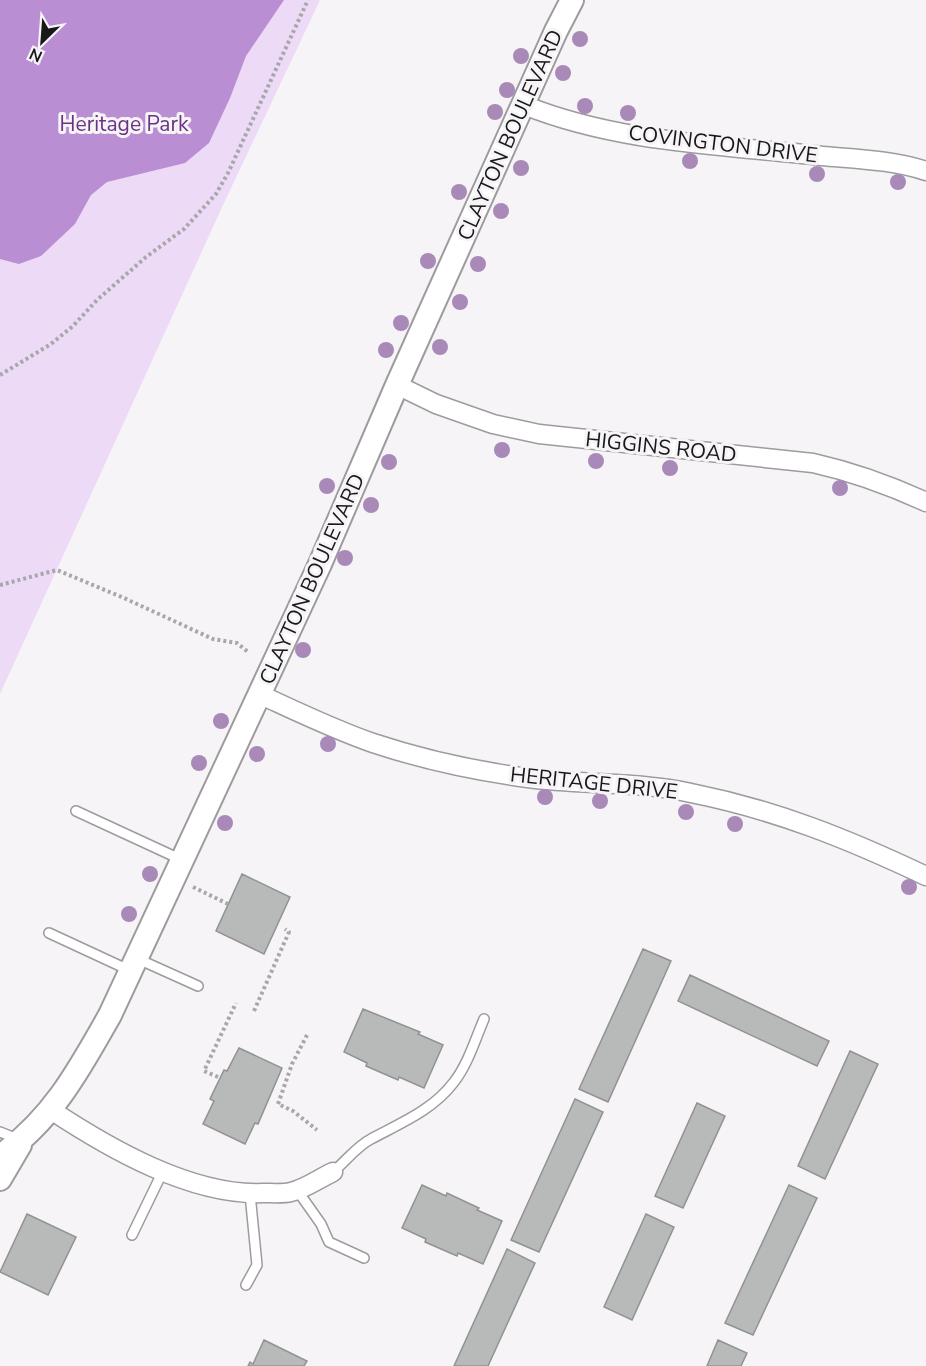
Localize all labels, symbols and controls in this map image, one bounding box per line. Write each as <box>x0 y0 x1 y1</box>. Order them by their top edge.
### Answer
north arrow <box>12 12 72 72</box>
street label: CLAYTON BOULEVARD <box>451 25 569 245</box>
text: N <box>26 42 46 67</box>
park label: Heritage Park <box>60 110 189 138</box>
street label: COVINGTON DRIVE <box>627 119 819 169</box>
street label: HIGGINS ROAD <box>584 425 738 469</box>
street label: CLAYTON BOULEVARD <box>253 469 371 689</box>
street label: HERITAGE DRIVE <box>509 760 679 806</box>

